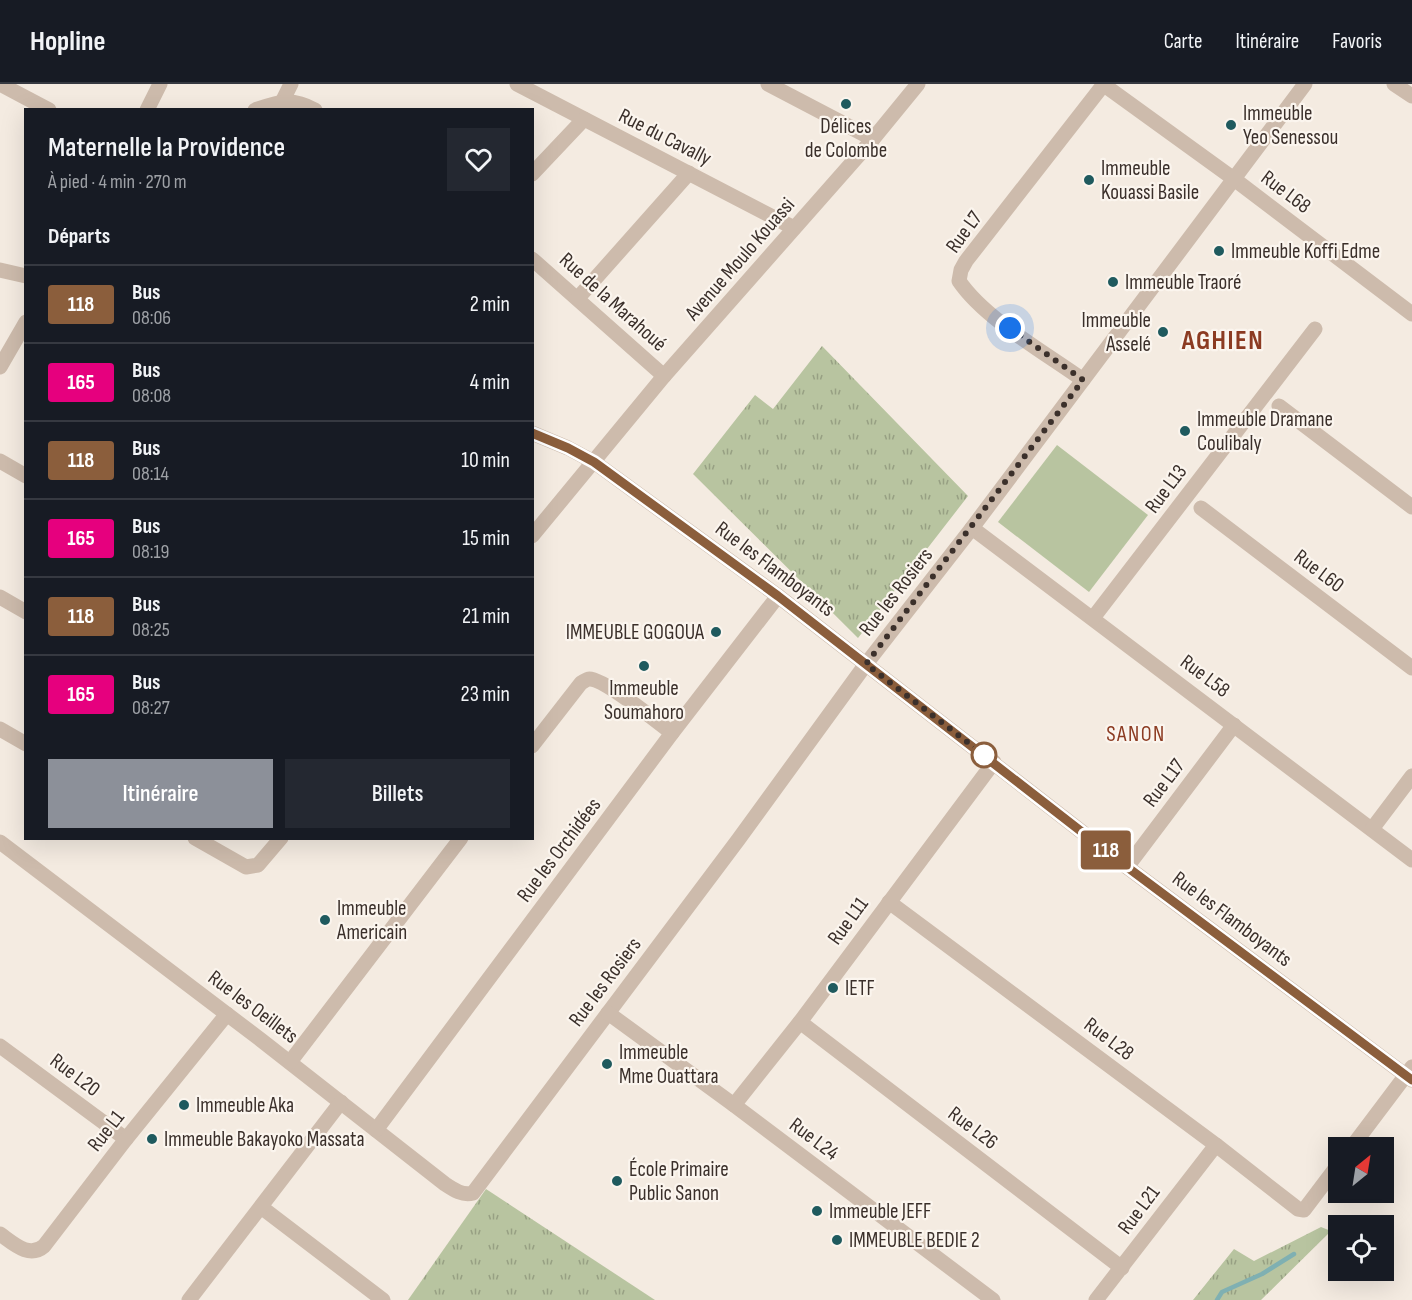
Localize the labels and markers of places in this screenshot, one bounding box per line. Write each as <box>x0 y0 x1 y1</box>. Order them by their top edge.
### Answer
marker: Délices de Colombe <box>839 97 853 111</box>
place label: Immeuble Yeo Senessou <box>1243 101 1338 150</box>
place label: Délices de Colombe <box>805 114 887 163</box>
marker: Immeuble Yeo Senessou <box>1224 118 1238 132</box>
place label: Immeuble Kouassi Basile <box>1101 156 1199 205</box>
marker: Immeuble Kouassi Basile <box>1082 173 1096 187</box>
place label: Immeuble Koffi Edme <box>1231 239 1380 264</box>
marker: Immeuble Koffi Edme <box>1212 244 1226 258</box>
place label: Immeuble Traoré <box>1125 270 1241 295</box>
marker: Immeuble Traoré <box>1106 275 1120 289</box>
place label: Immeuble Asselé <box>1082 308 1151 357</box>
marker: Immeuble Asselé <box>1156 325 1170 339</box>
place label: Immeuble Dramane Coulibaly <box>1197 407 1333 456</box>
marker: Immeuble Dramane Coulibaly <box>1178 424 1192 438</box>
place label: IMMEUBLE GOGOUA <box>566 620 705 645</box>
marker: IMMEUBLE GOGOUA <box>709 625 723 639</box>
marker: Immeuble Soumahoro <box>637 659 651 673</box>
place label: Immeuble Soumahoro <box>604 676 684 725</box>
unlabelled marker <box>971 742 997 768</box>
place label: Immeuble Americain <box>336 896 407 945</box>
marker: Immeuble Americain <box>318 913 332 927</box>
place label: IETF <box>845 976 875 1001</box>
marker: IETF <box>826 981 840 995</box>
place label: Immeuble Mme Ouattara <box>619 1040 719 1089</box>
marker: Immeuble Mme Ouattara <box>600 1057 614 1071</box>
place label: Immeuble Aka <box>196 1093 294 1118</box>
marker: Immeuble Aka <box>177 1098 191 1112</box>
place label: Immeuble Bakayoko Massata <box>164 1127 364 1152</box>
marker: Immeuble Bakayoko Massata <box>145 1132 159 1146</box>
place label: École Primaire Public Sanon <box>629 1157 729 1206</box>
marker: École Primaire Public Sanon <box>610 1174 624 1188</box>
place label: Immeuble JEFF <box>829 1199 931 1224</box>
marker: Immeuble JEFF <box>810 1204 824 1218</box>
place label: IMMEUBLE BEDIE 2 <box>849 1228 980 1253</box>
marker: IMMEUBLE BEDIE 2 <box>830 1233 844 1247</box>

